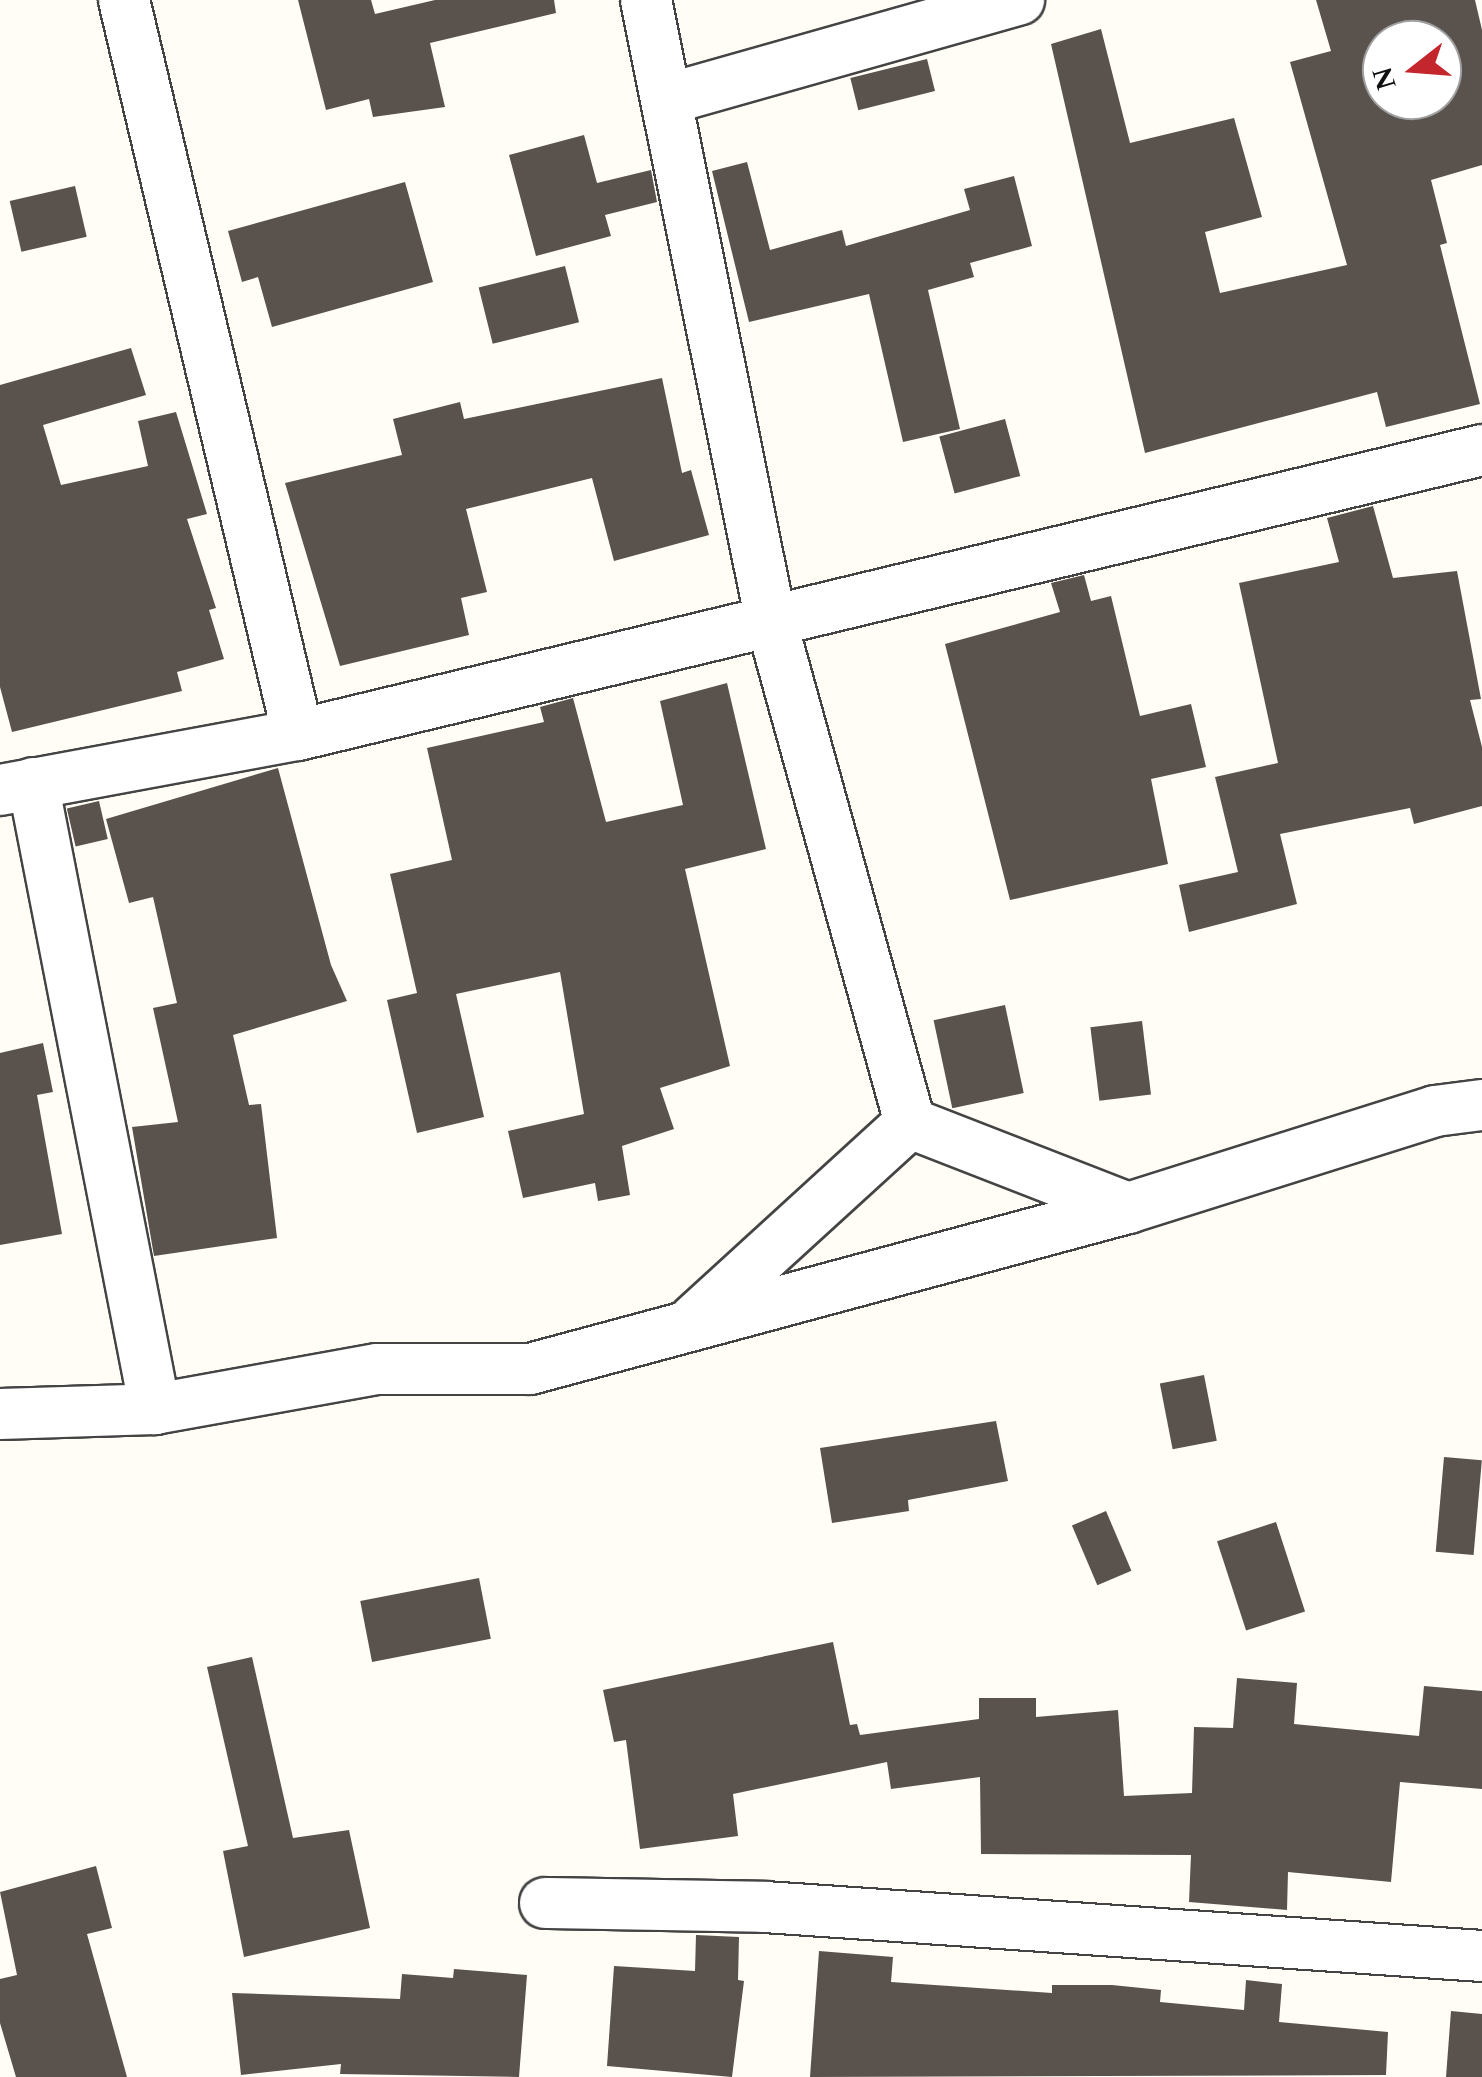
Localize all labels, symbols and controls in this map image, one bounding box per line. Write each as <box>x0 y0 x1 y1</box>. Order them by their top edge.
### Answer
north arrow <box>1362 20 1462 120</box>
text: N <box>1361 61 1409 96</box>

